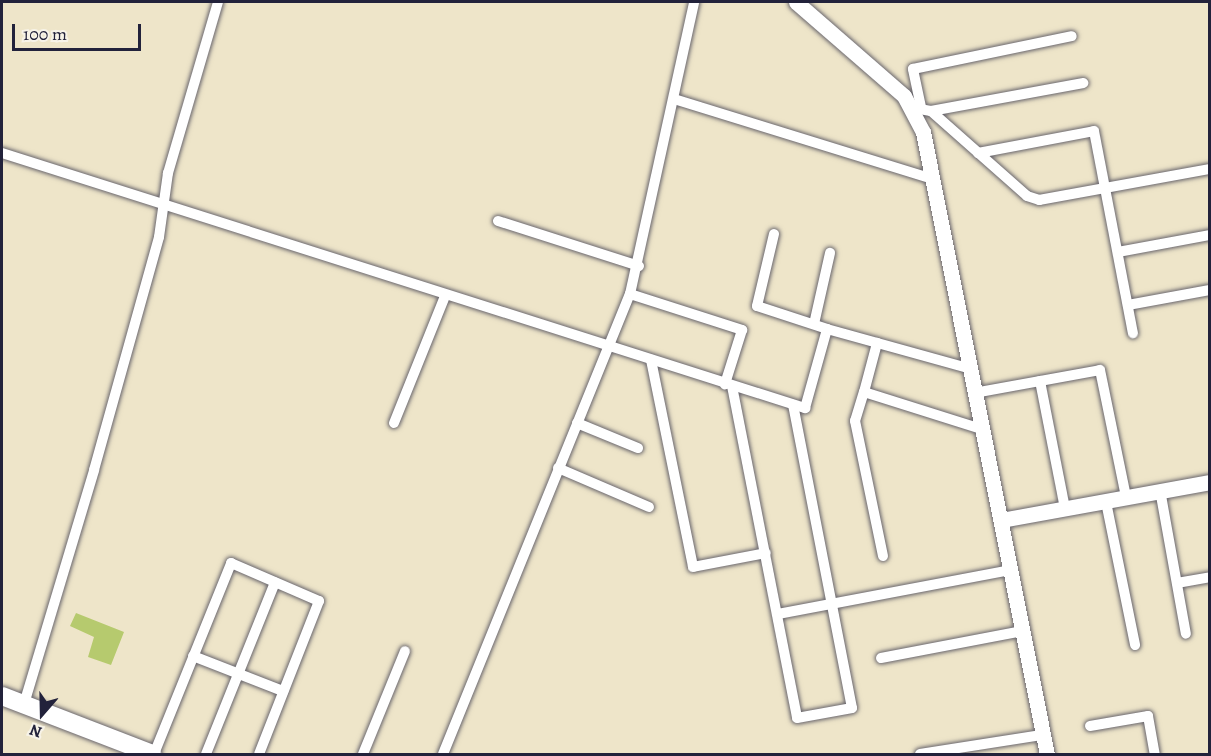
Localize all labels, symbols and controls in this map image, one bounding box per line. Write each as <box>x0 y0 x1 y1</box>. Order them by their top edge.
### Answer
scale bar <box>15 12 144 50</box>
text: 100 m <box>23 22 67 46</box>
north arrow <box>12 684 72 744</box>
text: N <box>27 719 45 743</box>

